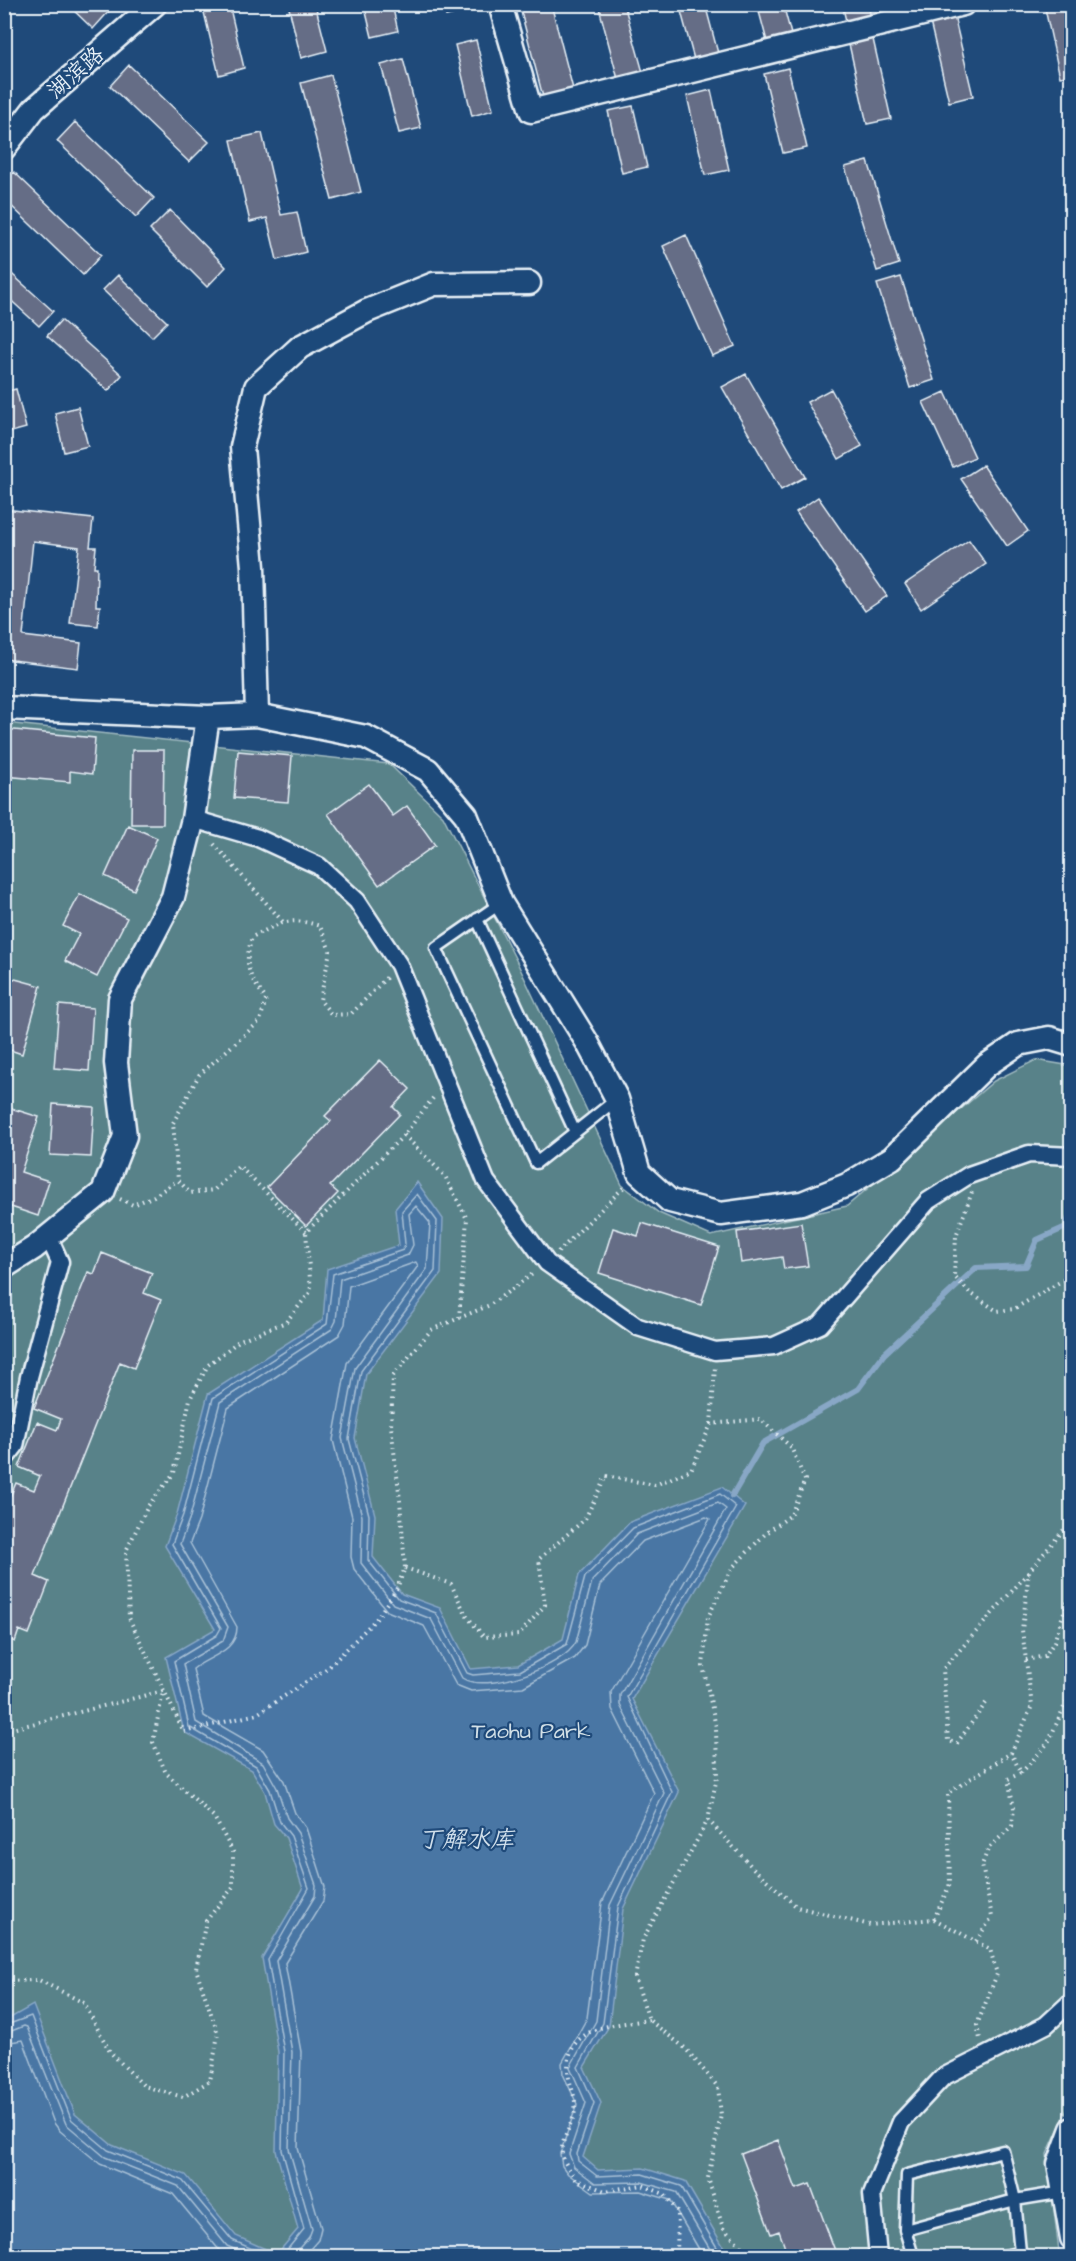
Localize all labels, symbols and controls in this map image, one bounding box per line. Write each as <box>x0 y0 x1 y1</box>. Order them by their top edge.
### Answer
street label: 湖滨路 <box>41 40 111 106</box>
park label: Taohu Park <box>471 1716 591 1747</box>
water label: 丁解水库 <box>418 1823 516 1857</box>

